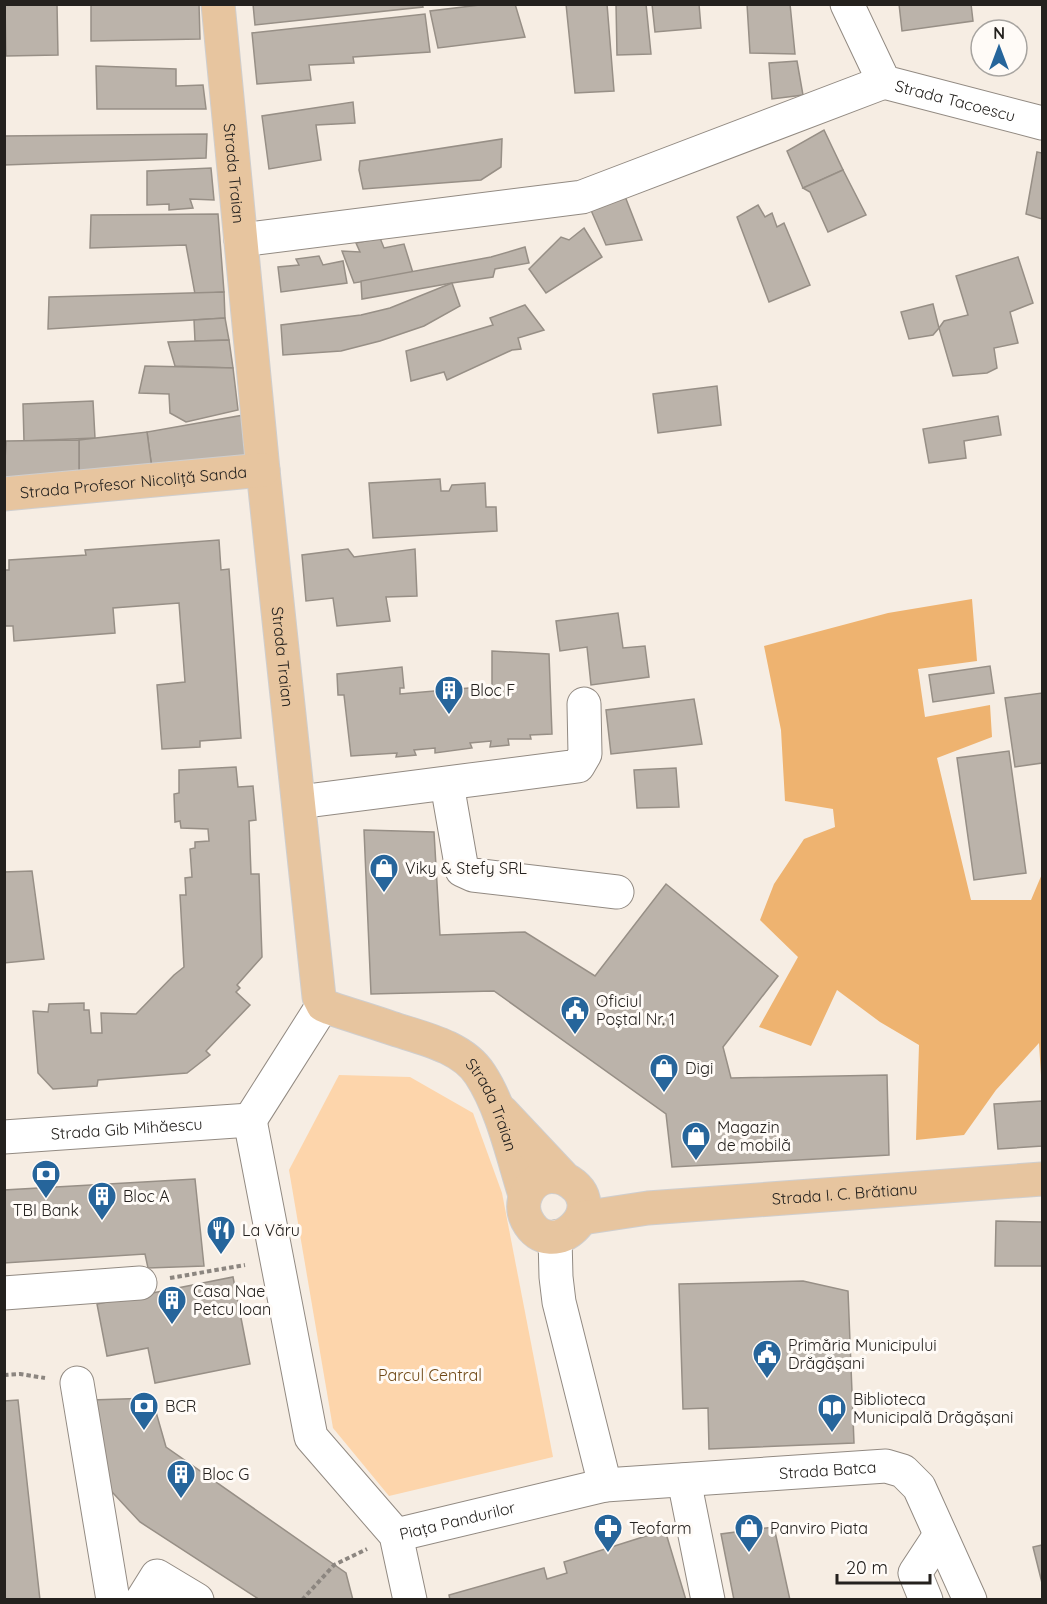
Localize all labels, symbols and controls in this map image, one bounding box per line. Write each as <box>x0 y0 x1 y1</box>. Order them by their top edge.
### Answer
north arrow <box>969 18 1029 78</box>
text: N <box>993 23 1005 43</box>
street label: Strada Tacoescu <box>893 75 1018 126</box>
street label: Strada Traian <box>220 122 249 224</box>
street label: Strada Profesor Nicoliță Sanda <box>19 462 248 502</box>
street label: Strada Traian <box>268 606 298 708</box>
building icon: Bloc F <box>433 674 465 716</box>
place label: Bloc F <box>470 680 515 700</box>
shop icon: Viky & Stefy SRL <box>368 852 400 894</box>
place label: Viky & Stefy SRL <box>405 858 528 878</box>
place label: Oficiul Poștal Nr. 1 <box>596 991 675 1029</box>
public building icon: Oficiul Poștal Nr. 1 <box>559 994 591 1036</box>
shop icon: Digi <box>648 1052 680 1094</box>
street label: Strada Traian <box>462 1054 521 1154</box>
place label: Digi <box>685 1058 713 1078</box>
street label: Strada Gib Mihăescu <box>50 1113 203 1144</box>
place label: Magazin de mobilă <box>717 1117 791 1155</box>
shop icon: Magazin de mobilă <box>680 1120 712 1162</box>
bank icon: TBI Bank <box>30 1158 62 1200</box>
street label: Strada I. C. Brătianu <box>771 1178 918 1209</box>
building icon: Bloc A <box>86 1180 118 1222</box>
place label: Bloc A <box>123 1186 170 1206</box>
place label: TBI Bank <box>13 1200 79 1220</box>
restaurant icon: La Văru <box>205 1214 237 1256</box>
place label: La Văru <box>242 1220 300 1240</box>
place label: Casa Nae Petcu Ioan <box>193 1281 271 1319</box>
building icon: Casa Nae Petcu Ioan <box>156 1284 188 1326</box>
place label: Primăria Municipului Drăgășani <box>788 1335 937 1373</box>
public building icon: Primăria Municipului Drăgășani <box>751 1338 783 1380</box>
park label: Parcul Central <box>378 1365 482 1385</box>
place label: Biblioteca Municipală Drăgășani <box>853 1389 1014 1427</box>
bank icon: BCR <box>128 1390 160 1432</box>
library icon: Biblioteca Municipală Drăgășani <box>816 1392 848 1434</box>
place label: BCR <box>165 1396 197 1416</box>
street label: Strada Batca <box>778 1457 877 1483</box>
building icon: Bloc G <box>165 1458 197 1500</box>
place label: Bloc G <box>202 1464 249 1484</box>
street label: Piața Pandurilor <box>397 1497 517 1544</box>
pharmacy icon: Teofarm <box>592 1512 624 1554</box>
shop icon: Panviro Piata <box>733 1512 765 1554</box>
place label: Teofarm <box>629 1518 692 1538</box>
place label: Panviro Piata <box>770 1518 868 1538</box>
scale bar <box>837 1547 930 1585</box>
text: 20 m <box>846 1556 888 1579</box>

